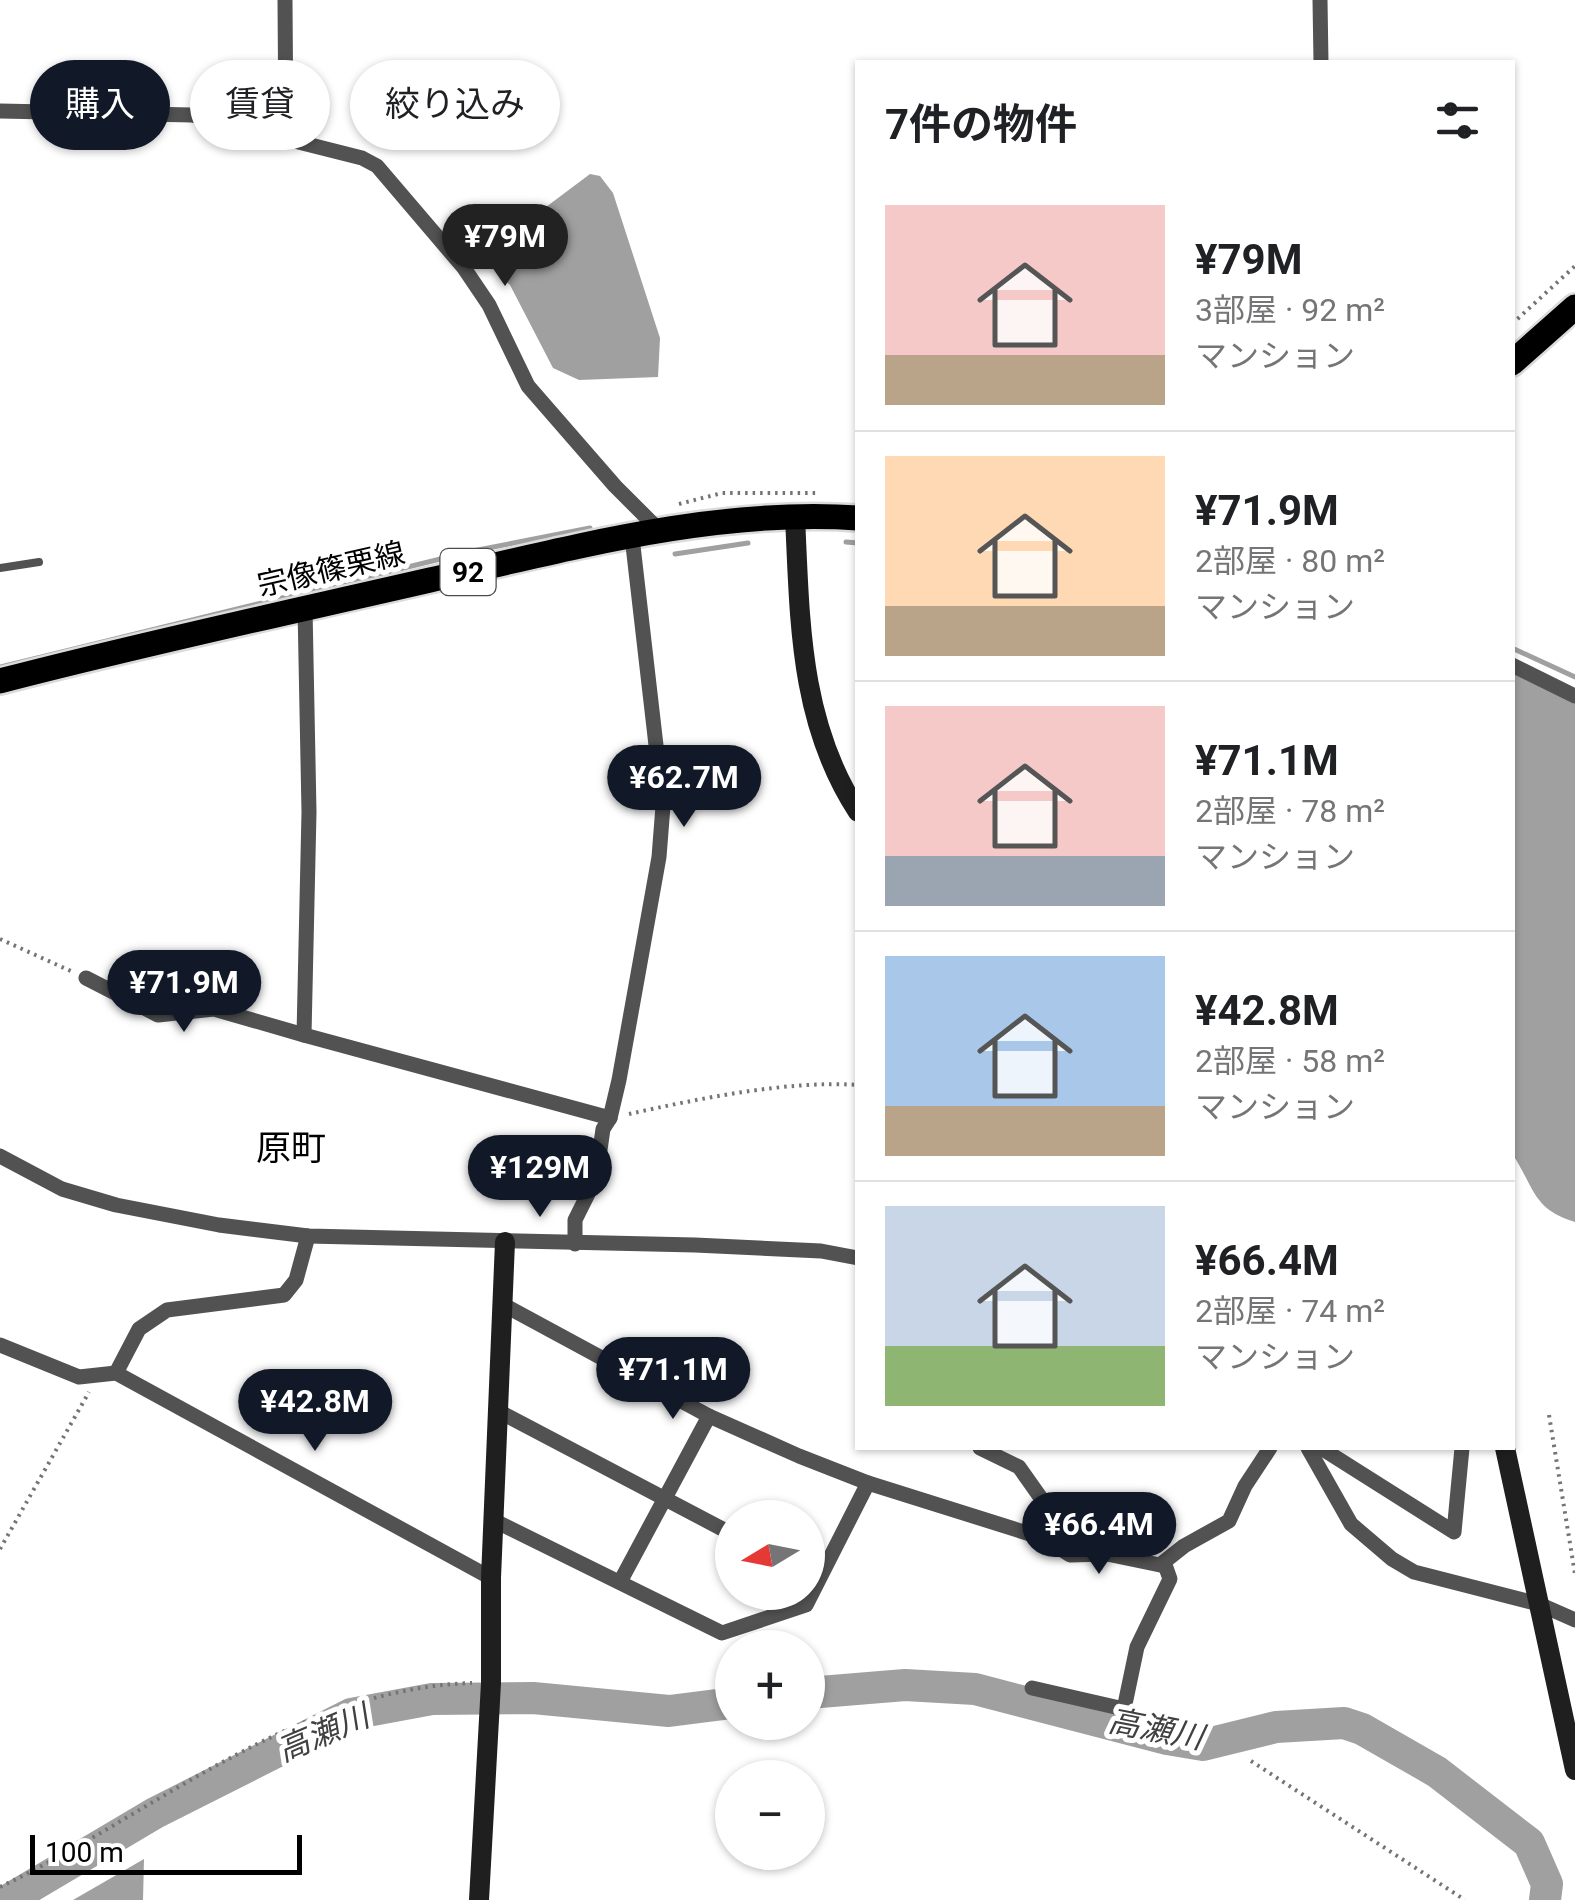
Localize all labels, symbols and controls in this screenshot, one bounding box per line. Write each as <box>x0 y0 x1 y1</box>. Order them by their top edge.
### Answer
chip: 購入 <box>30 60 170 150</box>
chip: 賃貸 <box>190 60 330 150</box>
chip: 絞り込み <box>350 60 560 150</box>
icon: filters <box>1430 93 1485 148</box>
text: 7件の物件 <box>885 100 1077 149</box>
pin: ¥79M <box>446 204 564 289</box>
text: ¥79M <box>464 217 546 255</box>
text: ¥79M <box>1195 235 1302 284</box>
icon: home <box>965 245 1085 365</box>
text: 3部屋 · 92 m² <box>1195 291 1385 329</box>
text: マンション <box>1195 337 1355 375</box>
text: ¥71.9M <box>1195 486 1339 535</box>
icon: home <box>965 496 1085 616</box>
street label: 宗像篠栗線 <box>254 535 408 603</box>
text: 2部屋 · 80 m² <box>1195 542 1385 580</box>
road number: 92 <box>440 549 496 595</box>
text: マンション <box>1195 588 1355 626</box>
text: ¥71.1M <box>1195 736 1339 785</box>
pin: ¥62.7M <box>603 745 765 830</box>
icon: home <box>965 746 1085 866</box>
text: ¥62.7M <box>629 758 739 796</box>
text: 2部屋 · 78 m² <box>1195 792 1385 830</box>
text: マンション <box>1195 838 1355 876</box>
pin: ¥71.9M <box>103 950 265 1035</box>
text: ¥71.9M <box>129 963 239 1001</box>
text: ¥42.8M <box>1195 986 1339 1035</box>
icon: home <box>965 996 1085 1116</box>
text: 2部屋 · 58 m² <box>1195 1042 1385 1080</box>
text: マンション <box>1195 1088 1355 1126</box>
district label: 原町 <box>256 1128 326 1169</box>
pin: ¥129M <box>470 1135 610 1220</box>
text: ¥129M <box>490 1148 590 1186</box>
text: ¥66.4M <box>1195 1236 1339 1285</box>
icon: home <box>965 1246 1085 1366</box>
text: 2部屋 · 74 m² <box>1195 1292 1385 1330</box>
pin: ¥71.1M <box>592 1337 754 1422</box>
text: マンション <box>1195 1338 1355 1376</box>
text: ¥71.1M <box>618 1350 728 1388</box>
pin: ¥42.8M <box>234 1369 396 1454</box>
text: ¥42.8M <box>260 1382 370 1420</box>
pin: ¥66.4M <box>1018 1492 1180 1577</box>
north arrow <box>715 1500 825 1610</box>
map controls <box>715 1500 825 1870</box>
text: ¥66.4M <box>1044 1505 1154 1543</box>
button: + <box>715 1630 825 1740</box>
water label: 高瀬川 <box>271 1696 377 1769</box>
water label: 高瀬川 <box>1105 1701 1210 1757</box>
button: − <box>715 1760 825 1870</box>
scale bar <box>30 1830 302 1874</box>
text: 100 m <box>45 1836 124 1869</box>

